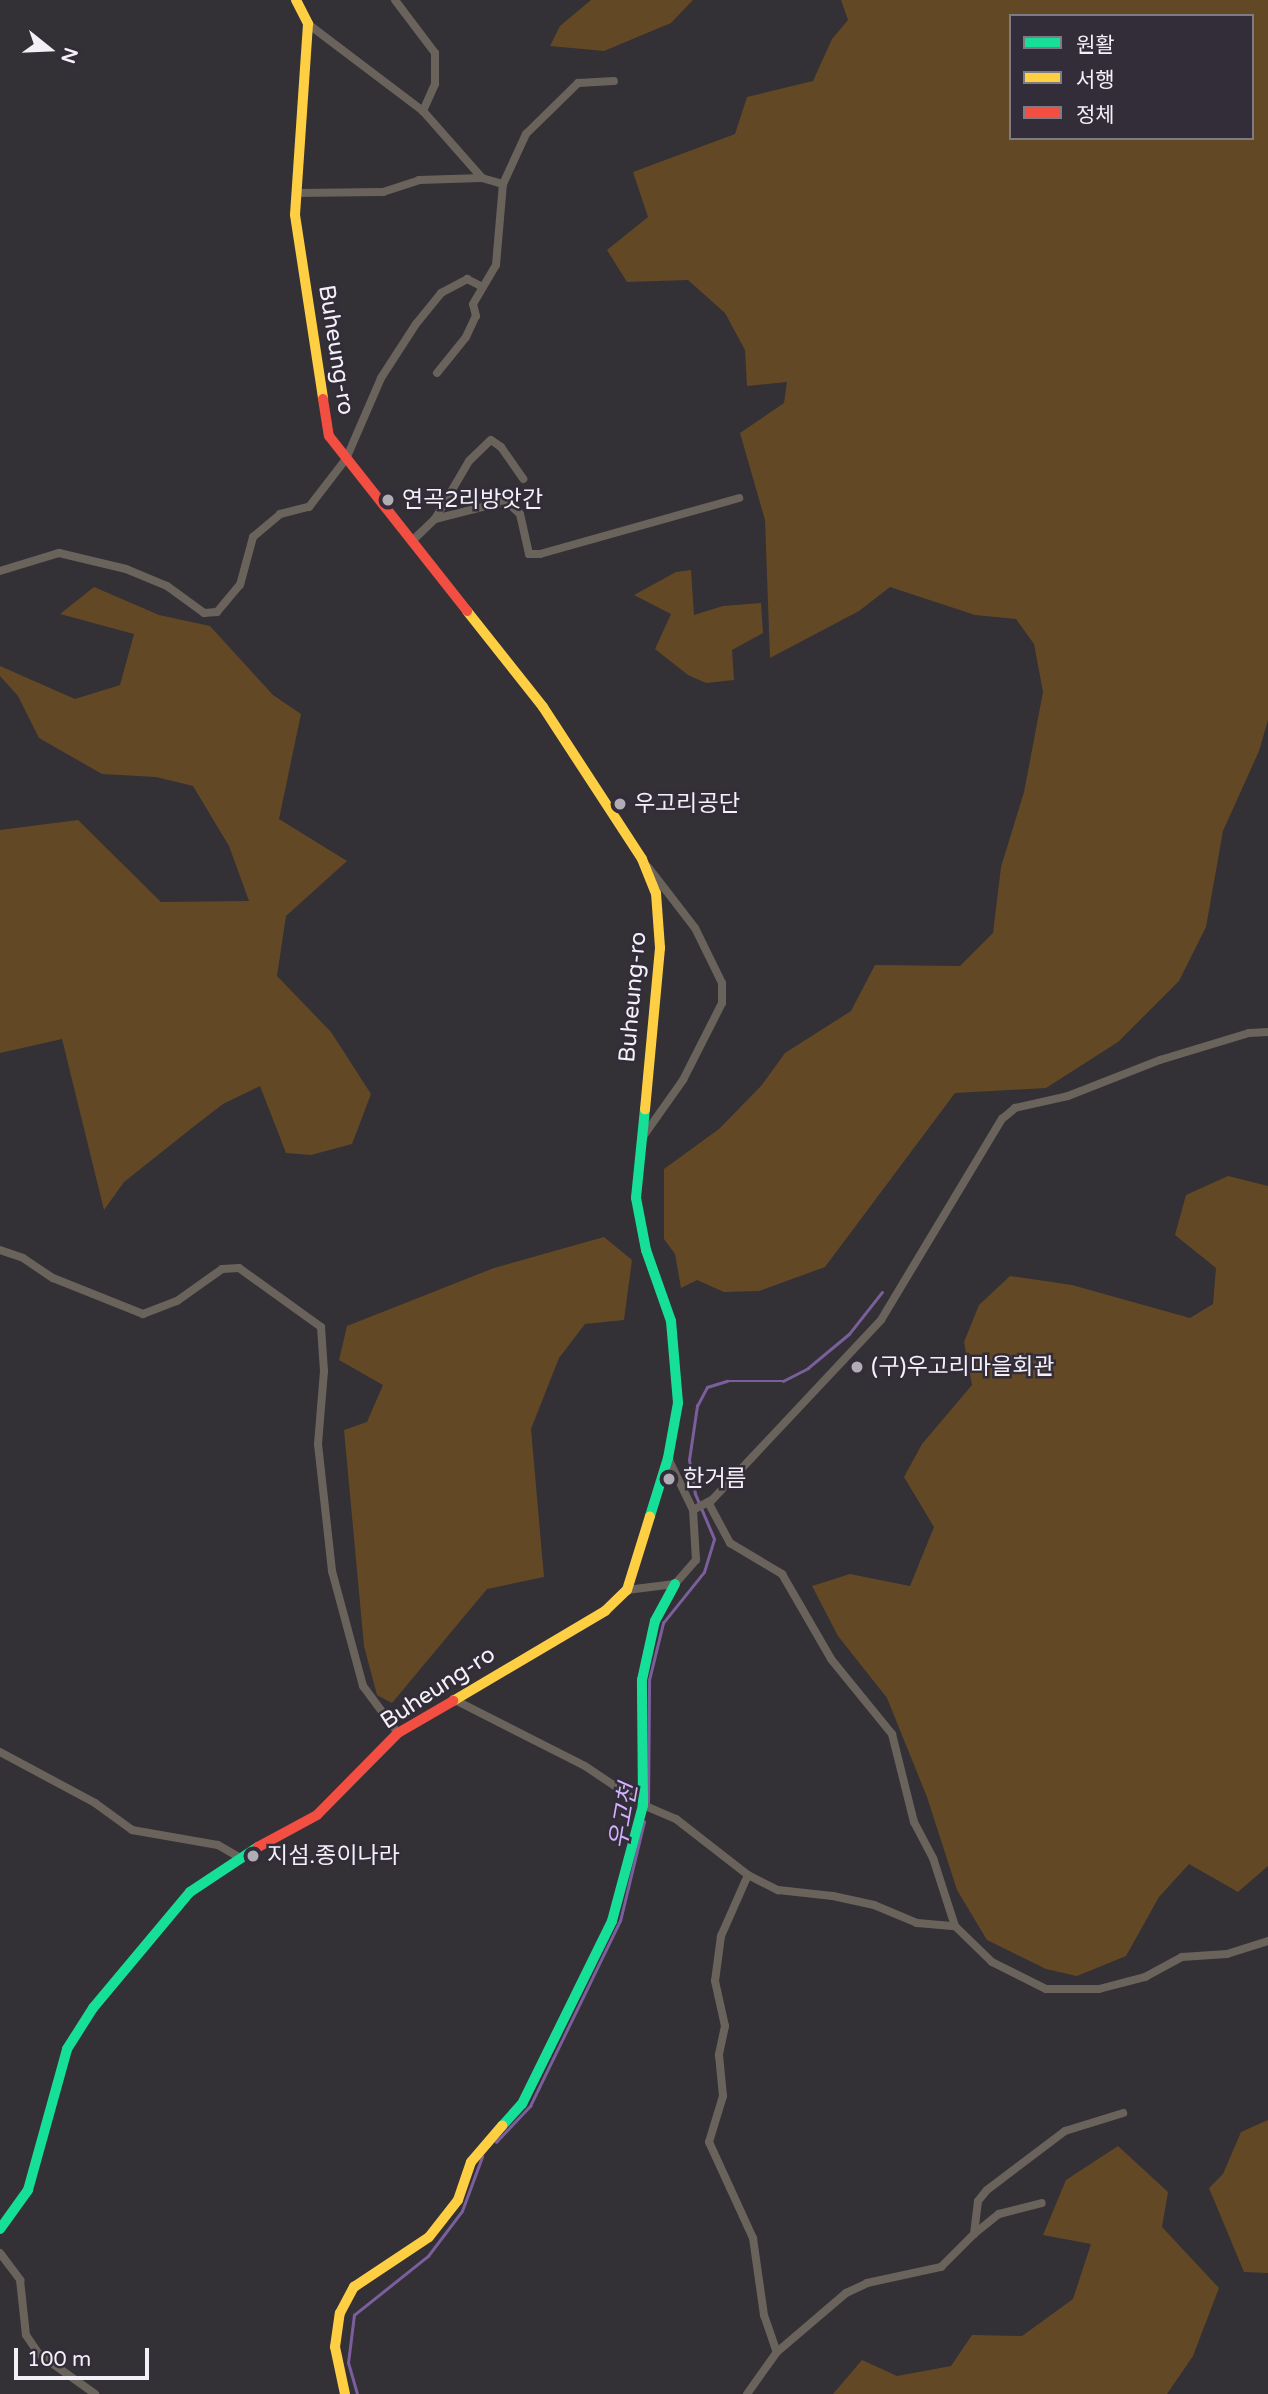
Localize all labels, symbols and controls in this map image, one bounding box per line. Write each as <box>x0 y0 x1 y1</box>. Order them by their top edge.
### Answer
north arrow <box>14 14 84 84</box>
legend <box>1009 14 1254 140</box>
text: 원활 <box>1076 33 1115 58</box>
text: N <box>56 45 82 66</box>
text: 서행 <box>1076 68 1115 93</box>
text: 정체 <box>1076 103 1115 128</box>
street label: Buheung-ro <box>312 283 360 417</box>
place label: 연곡2리방앗간 <box>402 486 543 514</box>
marker: 연곡2리방앗간 <box>380 492 396 508</box>
place label: 우고리공단 <box>634 790 740 818</box>
marker: 우고리공단 <box>612 796 628 812</box>
street label: Buheung-ro <box>614 930 652 1064</box>
place label: (구)우고리마을회관 <box>871 1353 1055 1381</box>
marker: (구)우고리마을회관 <box>849 1359 865 1375</box>
place label: 한거름 <box>683 1465 746 1493</box>
marker: 한거름 <box>661 1471 677 1487</box>
street label: Buheung-ro <box>375 1641 501 1735</box>
water label: 우고천 <box>604 1781 644 1851</box>
place label: 지섬.종이나라 <box>267 1842 400 1870</box>
marker: 지섬.종이나라 <box>245 1848 261 1864</box>
scale bar <box>18 2334 152 2378</box>
text: 100 m <box>27 2347 91 2372</box>

